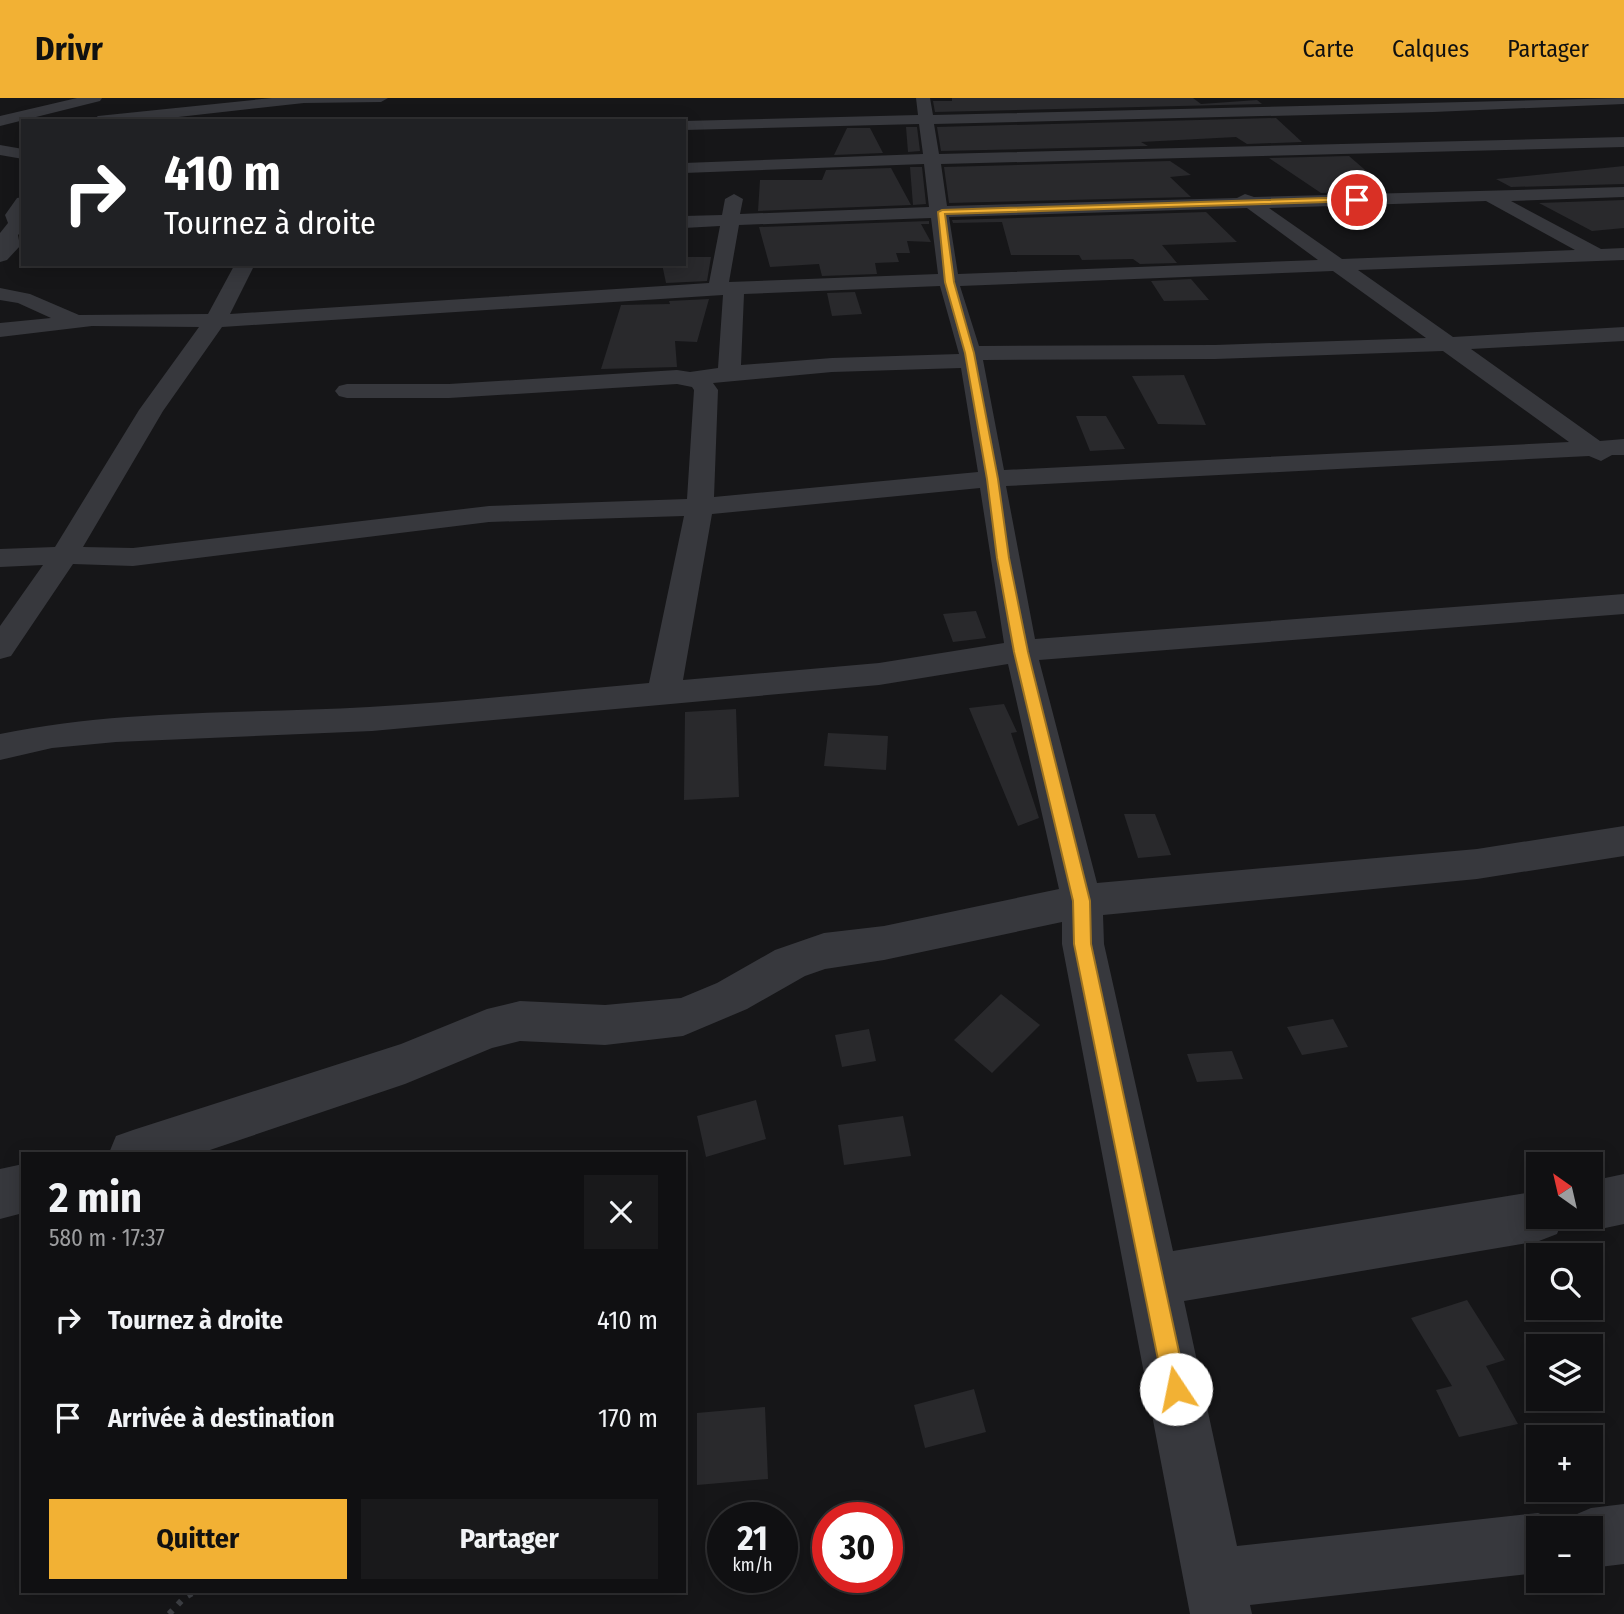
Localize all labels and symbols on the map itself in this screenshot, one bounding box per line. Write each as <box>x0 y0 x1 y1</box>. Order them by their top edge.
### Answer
pin <box>1327 170 1387 230</box>
north arrow <box>1526 1152 1603 1228</box>
position arrow <box>1139 1352 1213 1426</box>
speed limit sign: 30 <box>812 1502 903 1593</box>

